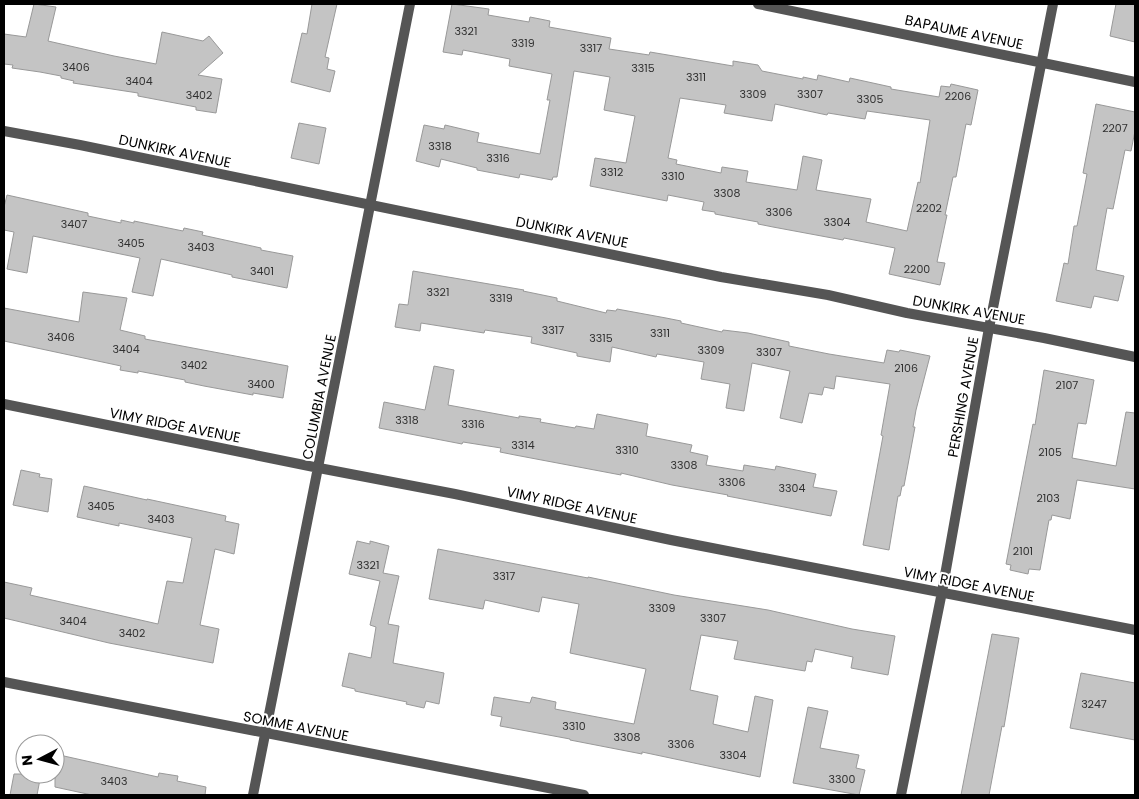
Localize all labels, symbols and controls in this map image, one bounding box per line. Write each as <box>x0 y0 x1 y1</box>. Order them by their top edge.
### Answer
street label: BAPAUME AVENUE <box>903 10 1025 54</box>
house number: 3321 <box>455 23 477 39</box>
house number: 3319 <box>511 35 535 51</box>
house number: 3317 <box>580 40 602 56</box>
house number: 3406 <box>62 59 90 75</box>
house number: 3315 <box>631 60 655 76</box>
house number: 3311 <box>686 69 706 85</box>
house number: 3404 <box>125 73 153 89</box>
house number: 3309 <box>740 86 766 102</box>
house number: 3307 <box>797 86 823 102</box>
house number: 3402 <box>186 87 212 103</box>
house number: 2206 <box>945 88 971 104</box>
house number: 3305 <box>857 91 883 107</box>
house number: 2207 <box>1102 120 1128 136</box>
street label: DUNKIRK AVENUE <box>117 129 233 173</box>
house number: 3318 <box>428 138 452 154</box>
house number: 3316 <box>486 150 510 166</box>
house number: 3312 <box>601 164 623 180</box>
house number: 3310 <box>661 168 685 184</box>
house number: 3308 <box>714 185 740 201</box>
house number: 2202 <box>916 200 942 216</box>
house number: 3306 <box>766 204 792 220</box>
street label: DUNKIRK AVENUE <box>514 211 630 253</box>
house number: 3304 <box>824 214 850 230</box>
house number: 3407 <box>61 216 87 232</box>
house number: 3405 <box>117 235 145 251</box>
house number: 3403 <box>188 239 214 255</box>
house number: 2200 <box>904 261 930 277</box>
house number: 3401 <box>250 263 274 279</box>
house number: 3321 <box>427 284 449 300</box>
house number: 3319 <box>489 290 513 306</box>
street label: DUNKIRK AVENUE <box>911 290 1027 330</box>
house number: 3317 <box>542 322 564 338</box>
house number: 3311 <box>650 325 670 341</box>
house number: 3406 <box>47 329 75 345</box>
house number: 3315 <box>589 330 613 346</box>
street label: COLUMBIA AVENUE <box>297 333 341 461</box>
street label: PERSHING AVENUE <box>943 335 983 459</box>
house number: 3404 <box>112 341 140 357</box>
house number: 3309 <box>698 342 724 358</box>
house number: 3307 <box>756 344 782 360</box>
house number: 3402 <box>181 357 207 373</box>
house number: 2106 <box>894 360 918 376</box>
house number: 3400 <box>247 376 275 392</box>
house number: 2107 <box>1056 377 1078 393</box>
street label: VIMY RIDGE AVENUE <box>108 402 242 448</box>
house number: 3318 <box>395 412 419 428</box>
house number: 3316 <box>461 416 485 432</box>
house number: 3314 <box>511 437 535 453</box>
house number: 3310 <box>615 442 639 458</box>
house number: 2105 <box>1038 444 1062 460</box>
house number: 3308 <box>671 457 697 473</box>
house number: 3306 <box>719 474 745 490</box>
house number: 3304 <box>779 480 805 496</box>
street label: VIMY RIDGE AVENUE <box>505 481 639 529</box>
house number: 2103 <box>1036 490 1060 506</box>
house number: 3405 <box>87 498 115 514</box>
house number: 3403 <box>148 511 174 527</box>
house number: 2101 <box>1013 543 1033 559</box>
house number: 3321 <box>357 557 379 573</box>
street label: VIMY RIDGE AVENUE <box>902 561 1036 607</box>
house number: 3317 <box>493 568 515 584</box>
house number: 3309 <box>649 600 675 616</box>
house number: 3307 <box>700 610 726 626</box>
house number: 3404 <box>59 613 87 629</box>
house number: 3402 <box>119 625 145 641</box>
house number: 3247 <box>1081 696 1107 712</box>
street label: SOMME AVENUE <box>242 706 350 746</box>
house number: 3310 <box>562 718 586 734</box>
house number: 3308 <box>614 729 640 745</box>
north arrow <box>15 734 65 784</box>
house number: 3306 <box>668 736 694 752</box>
house number: 3304 <box>720 747 746 763</box>
text: N <box>17 754 38 767</box>
house number: 3300 <box>829 771 855 787</box>
house number: 3403 <box>101 773 127 789</box>

